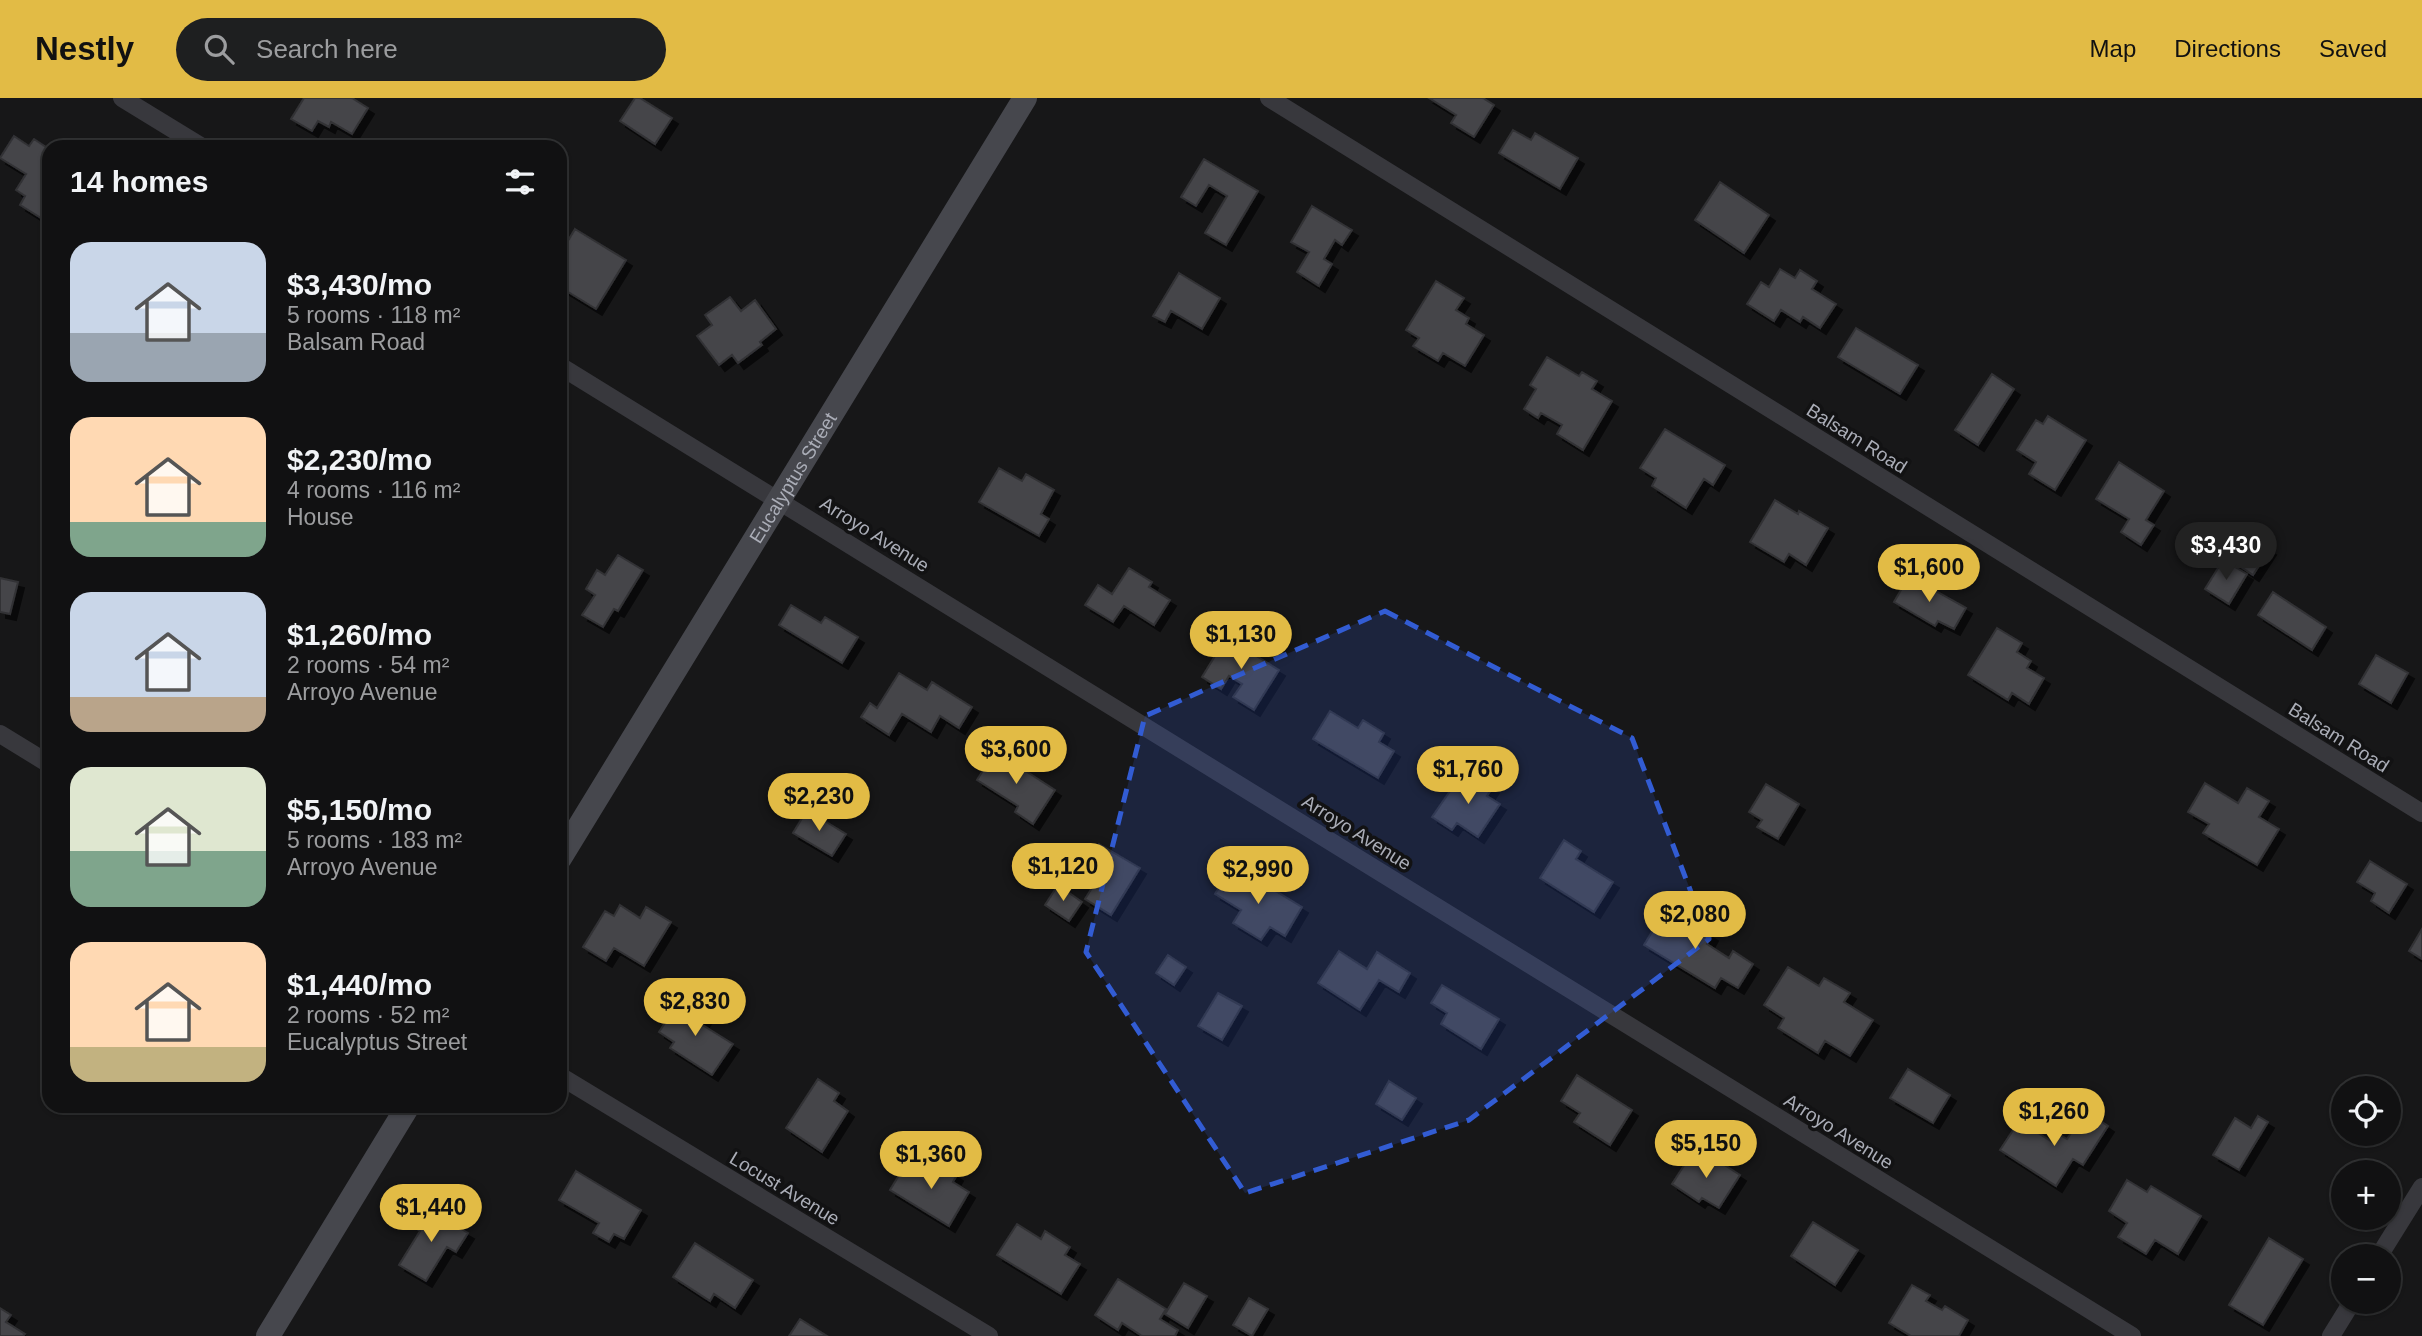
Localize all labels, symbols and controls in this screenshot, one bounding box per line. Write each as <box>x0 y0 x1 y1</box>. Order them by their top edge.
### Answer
search box <box>176 18 666 81</box>
text: Nestly <box>35 30 134 67</box>
icon: search <box>200 30 238 68</box>
text: Search here <box>256 34 398 64</box>
text: Map <box>2090 35 2136 62</box>
text: Directions <box>2174 35 2281 62</box>
text: Saved <box>2319 35 2387 62</box>
icon: filters <box>501 163 539 201</box>
text: 14 homes <box>70 165 208 198</box>
text: $3,430/mo <box>287 268 432 301</box>
icon: home <box>126 270 210 354</box>
text: 5 rooms · 118 m² <box>287 302 460 328</box>
text: Balsam Road <box>287 329 425 355</box>
street label: Balsam Road <box>1803 399 1911 478</box>
street label: Eucalyptus Street <box>745 408 841 547</box>
text: $2,230/mo <box>287 443 432 476</box>
icon: home <box>126 445 210 529</box>
text: 4 rooms · 116 m² <box>287 477 460 503</box>
street label: Arroyo Avenue <box>816 493 933 576</box>
text: House <box>287 504 353 530</box>
pin: $3,430 <box>2169 522 2283 582</box>
text: $3,430 <box>2191 532 2261 558</box>
pin: $1,600 <box>1872 545 1986 604</box>
text: $1,600 <box>1894 554 1964 580</box>
pin: $1,130 <box>1184 612 1298 671</box>
text: $1,260/mo <box>287 618 432 651</box>
icon: home <box>126 620 210 704</box>
text: $1,130 <box>1206 621 1276 647</box>
text: 2 rooms · 54 m² <box>287 652 449 678</box>
text: Arroyo Avenue <box>287 679 437 705</box>
street label: Balsam Road <box>2285 698 2393 777</box>
pin: $3,600 <box>959 726 1073 786</box>
text: $3,600 <box>981 736 1051 762</box>
pin: $1,760 <box>1411 746 1525 806</box>
text: $1,760 <box>1433 756 1503 782</box>
pin: $2,230 <box>762 774 876 833</box>
text: $2,230 <box>784 783 854 809</box>
street label: Arroyo Avenue <box>1298 791 1415 874</box>
text: $5,150/mo <box>287 793 432 826</box>
icon: home <box>126 795 210 879</box>
text: 5 rooms · 183 m² <box>287 827 462 853</box>
pin: $1,120 <box>1006 844 1120 903</box>
pin: $2,990 <box>1201 846 1315 906</box>
text: $1,120 <box>1028 853 1098 879</box>
text: Arroyo Avenue <box>287 854 437 880</box>
text: $2,990 <box>1223 856 1293 882</box>
pin: $2,080 <box>1638 892 1752 951</box>
text: $2,080 <box>1660 901 1730 927</box>
text: $1,440/mo <box>287 968 432 1001</box>
icon: home <box>126 970 210 1054</box>
pin: $2,830 <box>638 978 752 1038</box>
text: $2,830 <box>660 988 730 1014</box>
text: 2 rooms · 52 m² <box>287 1002 449 1028</box>
text: Eucalyptus Street <box>287 1029 467 1055</box>
map controls <box>2331 1076 2401 1314</box>
button: locate <box>2331 1076 2401 1146</box>
pin: $1,260 <box>1997 1088 2111 1148</box>
street label: Arroyo Avenue <box>1780 1090 1897 1173</box>
text: $1,260 <box>2019 1098 2089 1124</box>
pin: $5,150 <box>1649 1121 1763 1180</box>
text: $5,150 <box>1671 1130 1741 1156</box>
pin: $1,360 <box>874 1132 988 1191</box>
text: $1,360 <box>896 1141 966 1167</box>
street label: Locust Avenue <box>726 1147 843 1229</box>
button: + <box>2331 1160 2401 1230</box>
pin: $1,440 <box>374 1184 488 1244</box>
text: $1,440 <box>396 1194 466 1220</box>
button: − <box>2331 1244 2401 1314</box>

